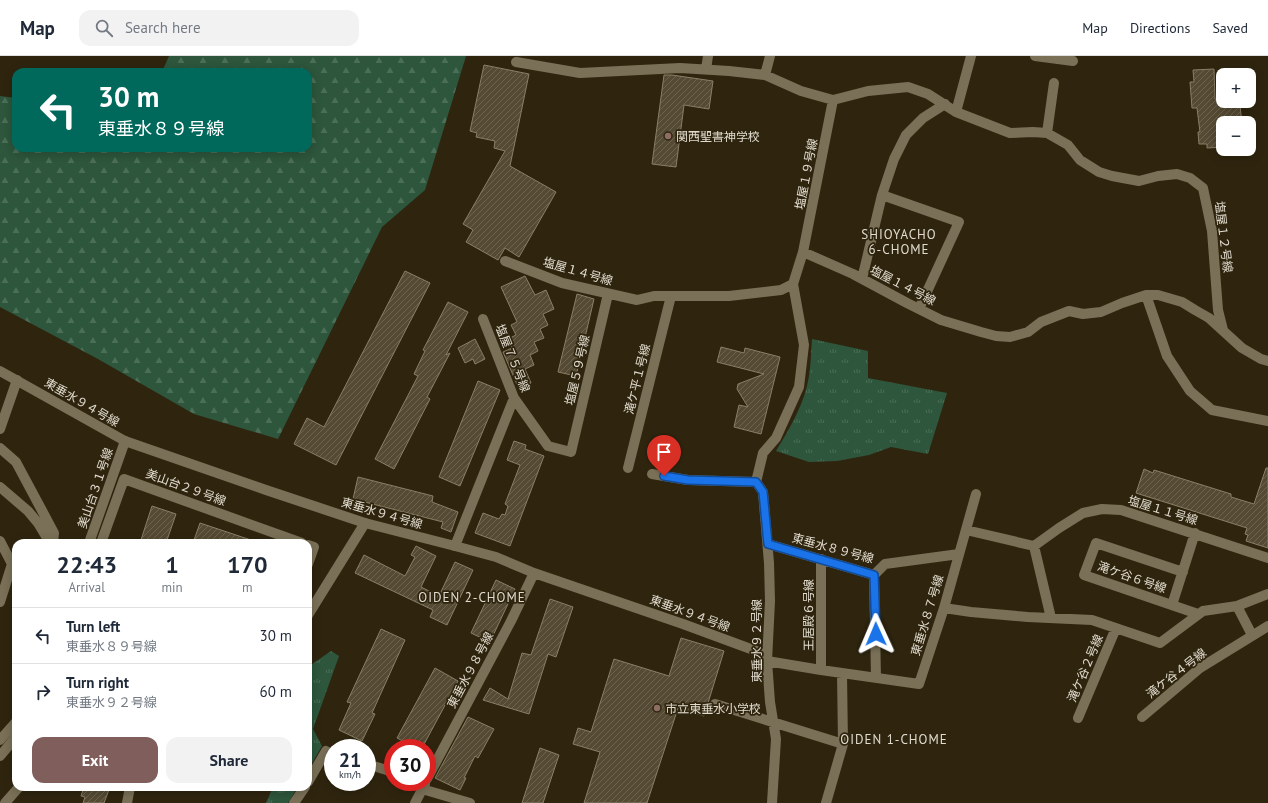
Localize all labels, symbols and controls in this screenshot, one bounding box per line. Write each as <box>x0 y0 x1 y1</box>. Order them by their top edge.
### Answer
search box <box>79 10 359 46</box>
text: Map <box>20 16 55 40</box>
icon: search <box>93 17 115 39</box>
text: Search here <box>125 18 201 37</box>
text: Map <box>1082 19 1108 37</box>
text: Directions <box>1130 19 1190 37</box>
text: Saved <box>1212 19 1248 37</box>
map controls <box>1216 68 1256 156</box>
button: + <box>1216 68 1256 108</box>
text: 30 m <box>98 78 159 115</box>
icon: left <box>32 84 84 136</box>
button: − <box>1216 116 1256 156</box>
text: 東垂水８９号線 <box>98 117 224 140</box>
place label: 関西聖書神学校 <box>676 129 760 144</box>
marker: 関西聖書神学校 <box>663 131 673 141</box>
street label: 塩屋１９号線 <box>792 137 820 211</box>
street label: 塩屋１２号線 <box>1212 200 1236 274</box>
district label: SHIOYACHO 6-CHOME <box>861 226 937 258</box>
street label: 塩屋１４号線 <box>541 254 615 288</box>
street label: 塩屋１４号線 <box>868 262 938 308</box>
street label: 塩屋７５号線 <box>493 322 533 394</box>
street label: 塩屋５９号線 <box>562 333 592 407</box>
street label: 滝ケ平１号線 <box>621 342 653 416</box>
street label: 東垂水９４号線 <box>42 375 122 429</box>
pin <box>647 435 681 476</box>
icon: arrive <box>653 441 675 463</box>
street label: 美山台３１号線 <box>74 446 116 530</box>
street label: 美山台２９号線 <box>144 466 228 508</box>
street label: 塩屋１１号線 <box>1126 492 1200 528</box>
street label: 東垂水９４号線 <box>340 494 424 532</box>
street label: 東垂水８９号線 <box>790 530 876 566</box>
text: 22:43 <box>56 549 117 580</box>
text: 1 <box>165 549 179 580</box>
text: 170 <box>227 549 268 580</box>
street label: 滝ケ谷６号線 <box>1096 558 1168 596</box>
street label: 東垂水８７号線 <box>908 573 946 657</box>
text: Arrival <box>69 579 105 596</box>
text: min <box>161 579 183 596</box>
text: m <box>242 579 253 596</box>
street label: 王居殿６号線 <box>801 579 816 651</box>
district label: OIDEN 2-CHOME <box>418 589 526 606</box>
street label: 東垂水９４号線 <box>648 592 732 634</box>
street label: 東垂水９２号線 <box>749 599 764 683</box>
position arrow <box>855 613 897 655</box>
text: Turn left <box>66 617 120 636</box>
icon: left <box>32 625 54 647</box>
text: 30 m <box>259 626 292 645</box>
street label: 東垂水９８号線 <box>444 629 496 711</box>
street label: 滝ケ谷２号線 <box>1064 632 1106 704</box>
text: 東垂水８９号線 <box>66 638 157 655</box>
street label: 滝ケ谷４号線 <box>1143 645 1209 701</box>
text: Turn right <box>66 673 129 692</box>
icon: right <box>32 681 54 703</box>
text: 60 m <box>259 682 292 701</box>
text: 東垂水９２号線 <box>66 694 157 711</box>
place label: 市立東垂水小学校 <box>665 701 761 716</box>
marker: 市立東垂水小学校 <box>652 703 662 713</box>
district label: OIDEN 1-CHOME <box>840 731 948 748</box>
button: Exit <box>32 737 158 783</box>
button: Share <box>166 737 292 783</box>
speed limit sign: 30 <box>384 739 436 791</box>
text: 21 <box>339 747 361 773</box>
text: km/h <box>339 768 361 781</box>

